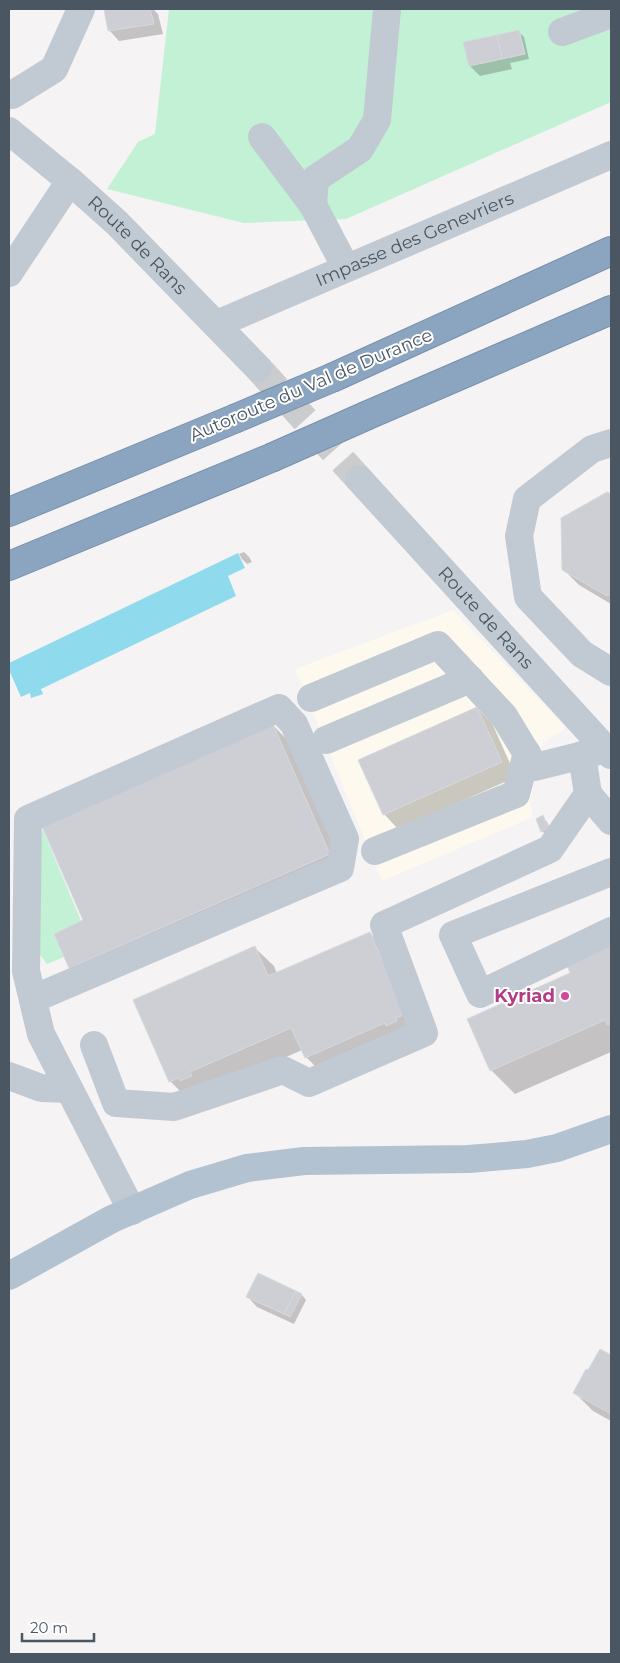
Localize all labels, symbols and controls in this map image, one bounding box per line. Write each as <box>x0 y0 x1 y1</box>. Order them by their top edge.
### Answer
street label: Impasse des Genevriers <box>312 187 517 291</box>
street label: Route de Rans <box>83 191 192 299</box>
street label: Autoroute du Val de Durance <box>186 324 436 446</box>
street label: Route de Rans <box>433 562 538 674</box>
place label: Kyriad <box>494 985 555 1007</box>
marker: Kyriad <box>559 990 571 1002</box>
scale bar <box>22 1610 95 1642</box>
text: 20 m <box>30 1618 68 1637</box>

